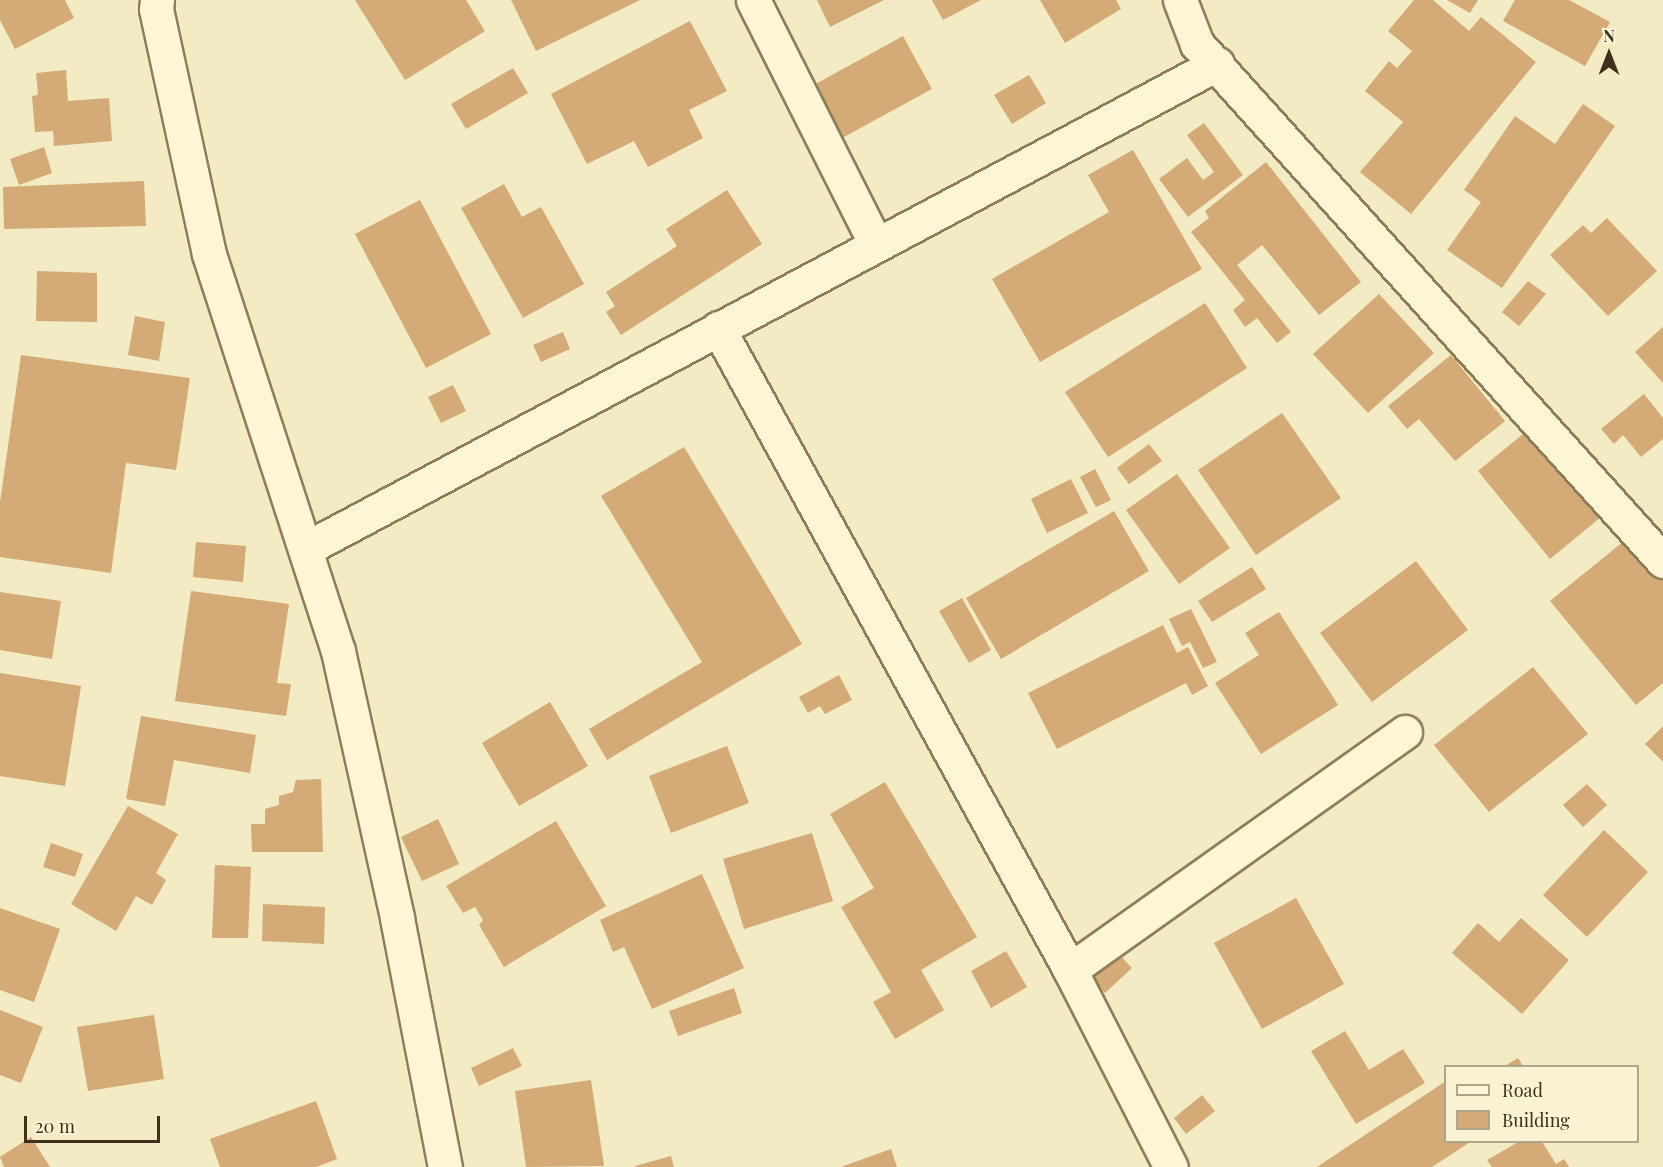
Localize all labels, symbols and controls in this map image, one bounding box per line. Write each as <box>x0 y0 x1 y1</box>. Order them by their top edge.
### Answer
north arrow <box>1579 24 1639 84</box>
text: N <box>1603 25 1615 46</box>
legend <box>1444 1065 1639 1143</box>
text: Road <box>1502 1078 1543 1102</box>
scale bar <box>27 1104 164 1142</box>
text: Building <box>1502 1108 1570 1132</box>
text: 20 m <box>35 1114 75 1138</box>

